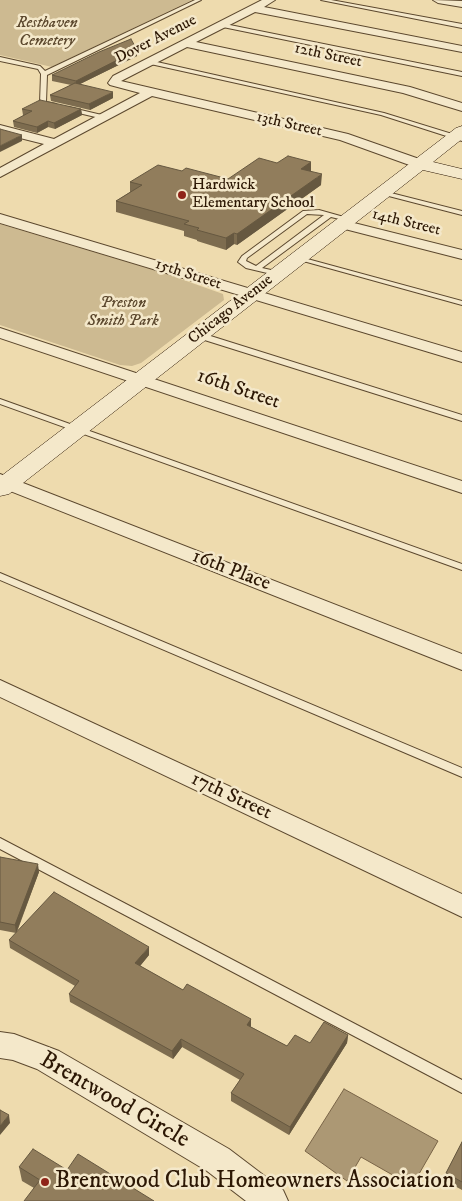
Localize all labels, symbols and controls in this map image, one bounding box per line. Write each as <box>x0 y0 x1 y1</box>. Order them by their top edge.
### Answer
street label: Dover Avenue <box>112 11 200 69</box>
park label: Resthaven Cemetery <box>16 14 78 52</box>
street label: 12th Street <box>292 39 364 73</box>
street label: 13th Street <box>254 108 324 142</box>
place label: Hardwick Elementary School <box>192 176 314 214</box>
marker: Hardwick Elementary School <box>176 189 188 201</box>
street label: 14th Street <box>370 205 442 241</box>
street label: 15th Street <box>152 255 224 295</box>
street label: Chicago Avenue <box>185 271 277 349</box>
park label: Preston Smith Park <box>87 294 159 332</box>
street label: 16th Street <box>193 365 283 415</box>
street label: 16th Place <box>189 545 273 597</box>
street label: 17th Street <box>187 768 275 826</box>
street label: Brentwood Circle <box>34 1047 194 1155</box>
place label: Brentwood Club Homeowners Association <box>55 1168 454 1196</box>
marker: Brentwood Club Homeowners Association <box>39 1176 51 1188</box>

